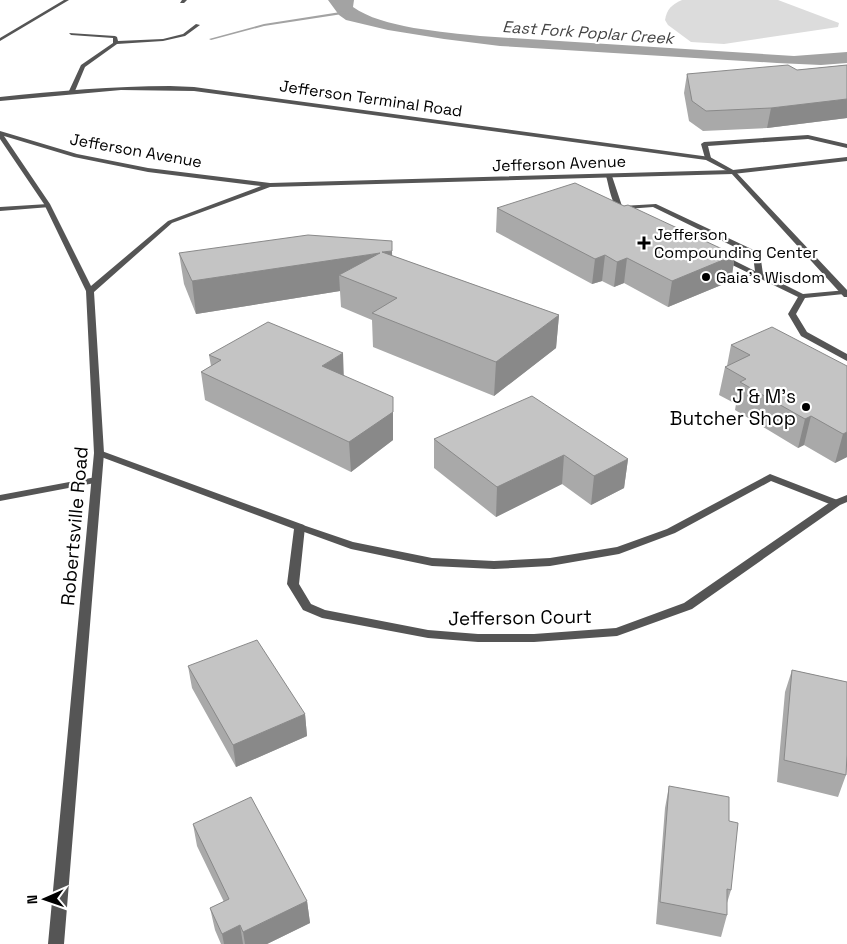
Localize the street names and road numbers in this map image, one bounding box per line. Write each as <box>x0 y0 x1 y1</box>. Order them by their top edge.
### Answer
street label: Jefferson Terminal Road <box>278 75 464 122</box>
street label: Jefferson Avenue <box>68 129 204 172</box>
street label: Jefferson Avenue <box>492 151 626 176</box>
street label: Robertsville Road <box>55 445 94 607</box>
street label: Jefferson Court <box>448 604 592 631</box>

